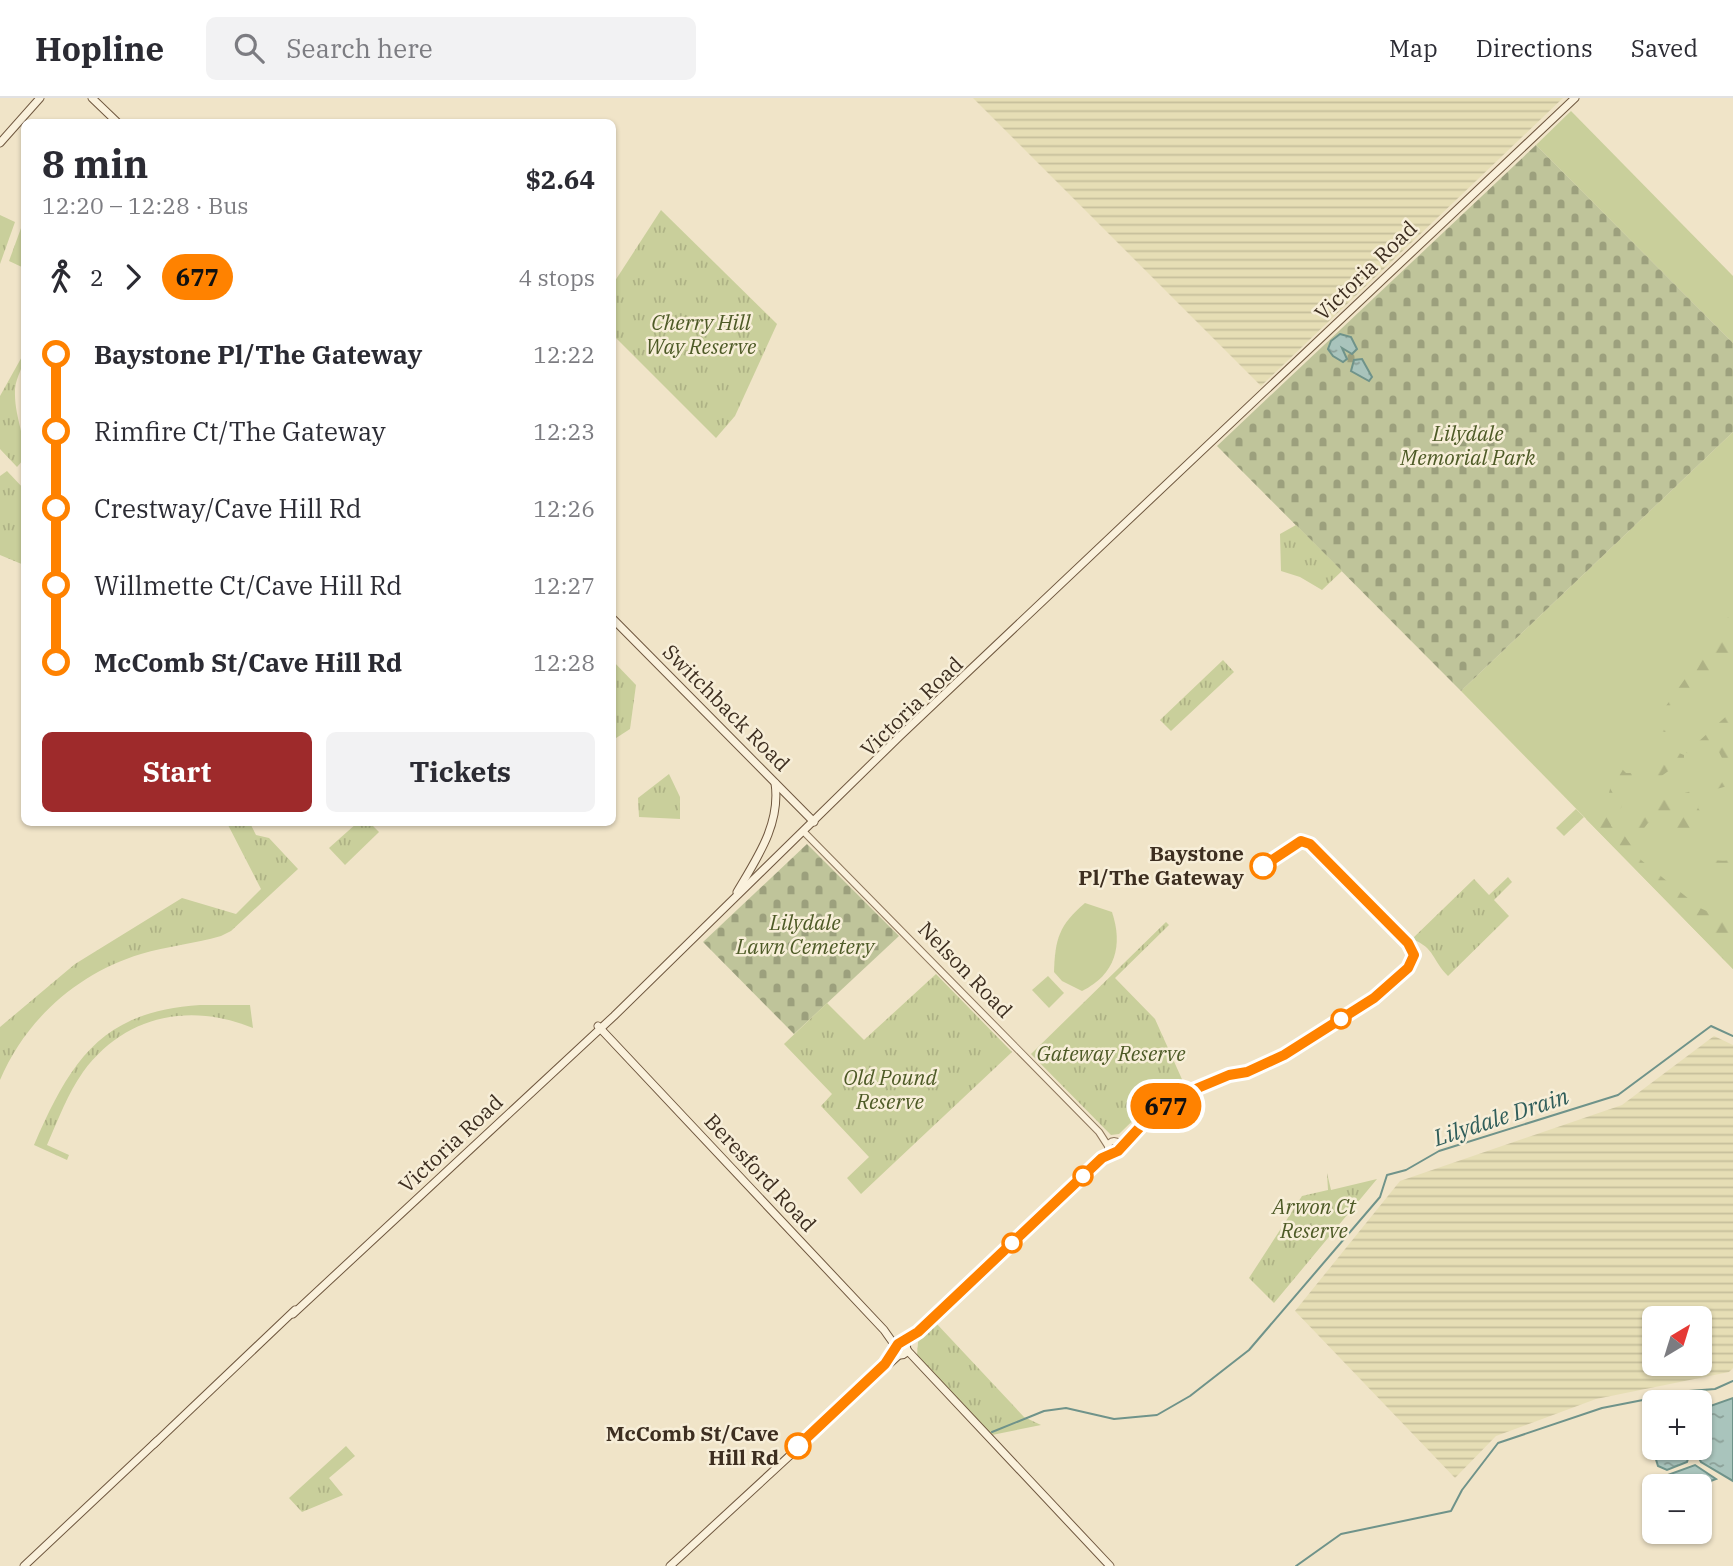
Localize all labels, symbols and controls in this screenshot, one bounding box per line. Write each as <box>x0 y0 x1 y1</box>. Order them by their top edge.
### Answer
search box <box>206 17 696 80</box>
text: Hopline <box>35 27 164 70</box>
icon: search <box>230 29 268 67</box>
text: Search here <box>286 31 433 65</box>
text: Map <box>1389 32 1438 64</box>
text: Directions <box>1476 32 1593 64</box>
text: Saved <box>1631 32 1698 64</box>
text: 8 min <box>42 139 148 188</box>
text: $2.64 <box>525 162 595 196</box>
text: 12:20 – 12:28 · Bus <box>42 190 249 220</box>
street label: Victoria Road <box>1308 214 1423 326</box>
icon: walk <box>42 258 80 296</box>
icon: forward <box>114 258 152 296</box>
text: 677 <box>176 261 219 293</box>
text: 2 <box>90 262 104 292</box>
text: 4 stops <box>518 262 595 292</box>
park label: Cherry Hill Way Reserve <box>646 308 757 360</box>
text: Baystone Pl/The Gateway <box>94 337 422 371</box>
text: 12:22 <box>533 339 595 369</box>
text: Rimfire Ct/The Gateway <box>94 414 386 448</box>
text: 12:23 <box>533 416 595 446</box>
park label: Lilydale Memorial Park <box>1399 419 1537 471</box>
text: Crestway/Cave Hill Rd <box>94 491 362 525</box>
text: 12:26 <box>533 493 595 523</box>
text: Willmette Ct/Cave Hill Rd <box>94 568 402 602</box>
text: 12:27 <box>533 570 595 600</box>
street label: Switchback Road <box>657 638 796 777</box>
text: McComb St/Cave Hill Rd <box>94 645 402 679</box>
text: 12:28 <box>533 647 595 677</box>
street label: Victoria Road <box>854 650 969 762</box>
button: Start <box>42 732 312 812</box>
button: Tickets <box>326 732 595 812</box>
place label: Baystone Pl/The Gateway <box>1078 839 1244 891</box>
marker: Baystone Pl/The Gateway <box>1250 853 1276 879</box>
park label: Lilydale Lawn Cemetery <box>735 908 876 960</box>
street label: Nelson Road <box>912 915 1019 1024</box>
unlabelled marker <box>1331 1009 1351 1029</box>
park label: Gateway Reserve <box>1036 1039 1186 1067</box>
park label: Old Pound Reserve <box>843 1063 937 1115</box>
water label: Lilydale Drain <box>1428 1080 1572 1152</box>
line badge: 677 <box>1126 1083 1206 1129</box>
street label: Victoria Road <box>392 1088 509 1199</box>
text: 677 <box>1144 1090 1188 1122</box>
street label: Beresford Road <box>699 1107 823 1238</box>
unlabelled marker <box>1073 1166 1093 1186</box>
park label: Arwon Ct Reserve <box>1270 1192 1356 1244</box>
unlabelled marker <box>1002 1233 1022 1253</box>
north arrow <box>1642 1306 1712 1376</box>
map controls <box>1642 1306 1712 1544</box>
button: + <box>1642 1390 1712 1460</box>
place label: McComb St/Cave Hill Rd <box>606 1419 779 1471</box>
marker: McComb St/Cave Hill Rd <box>785 1433 811 1459</box>
button: − <box>1642 1474 1712 1544</box>

